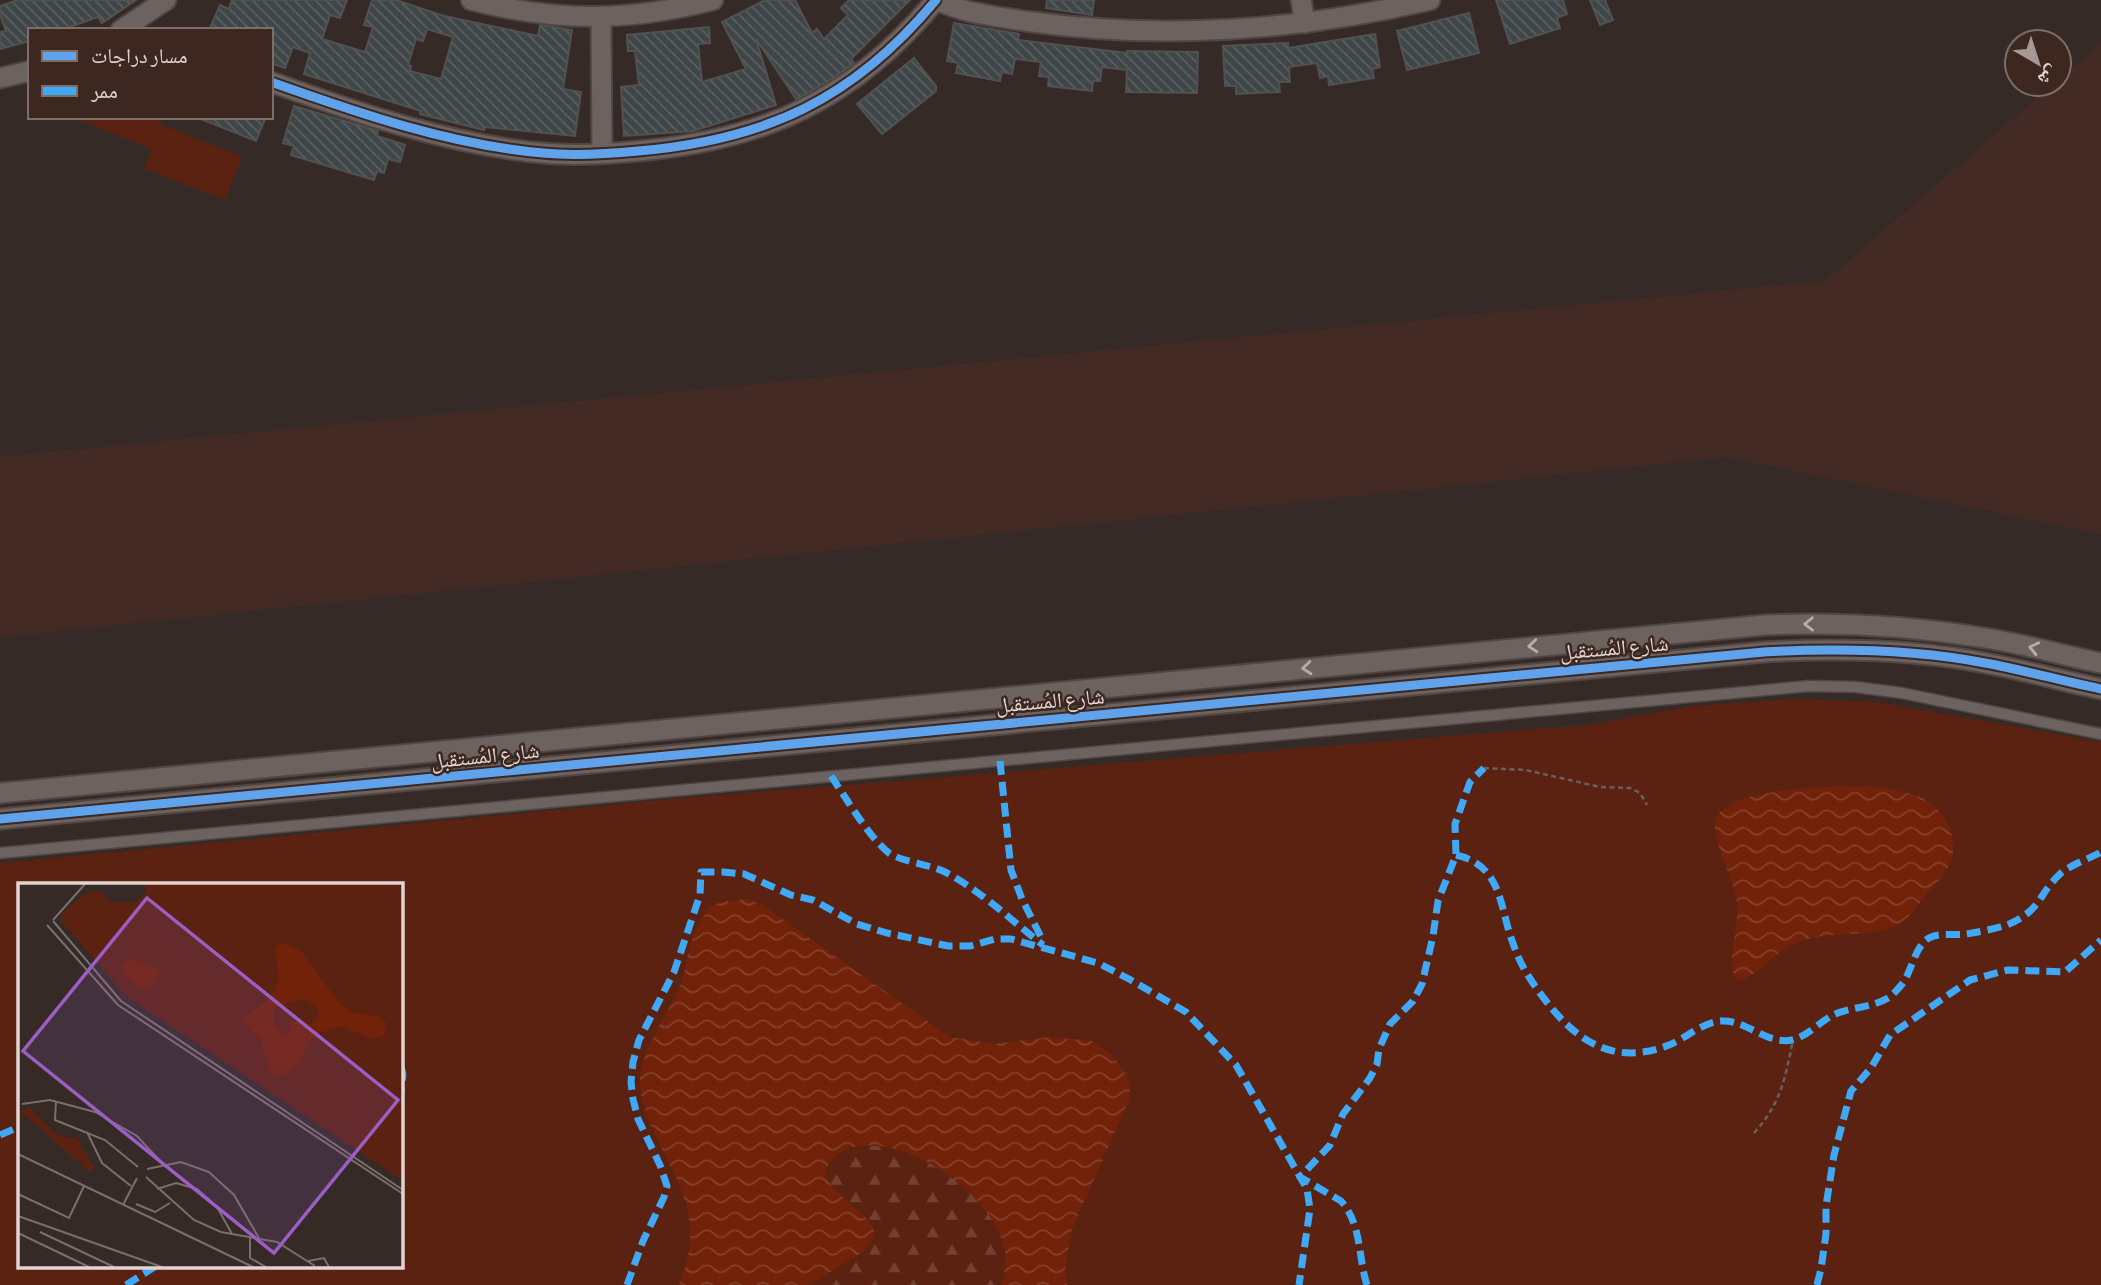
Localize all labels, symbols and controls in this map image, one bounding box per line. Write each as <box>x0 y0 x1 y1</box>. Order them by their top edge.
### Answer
legend <box>28 28 273 119</box>
north arrow <box>2003 28 2073 98</box>
text: مسار دراجات <box>91 43 187 67</box>
text: ش <box>2033 61 2063 91</box>
text: ممر <box>90 78 118 102</box>
one-way arrow <box>1803 616 1814 631</box>
street label: شارع المُستقبل <box>1559 630 1670 666</box>
one-way arrow <box>1528 638 1539 653</box>
one-way arrow <box>2029 642 2041 656</box>
one-way arrow <box>1301 660 1313 675</box>
street label: شارع المُستقبل <box>995 683 1106 719</box>
street label: شارع المُستقبل <box>430 737 541 775</box>
inset map <box>18 883 402 1268</box>

